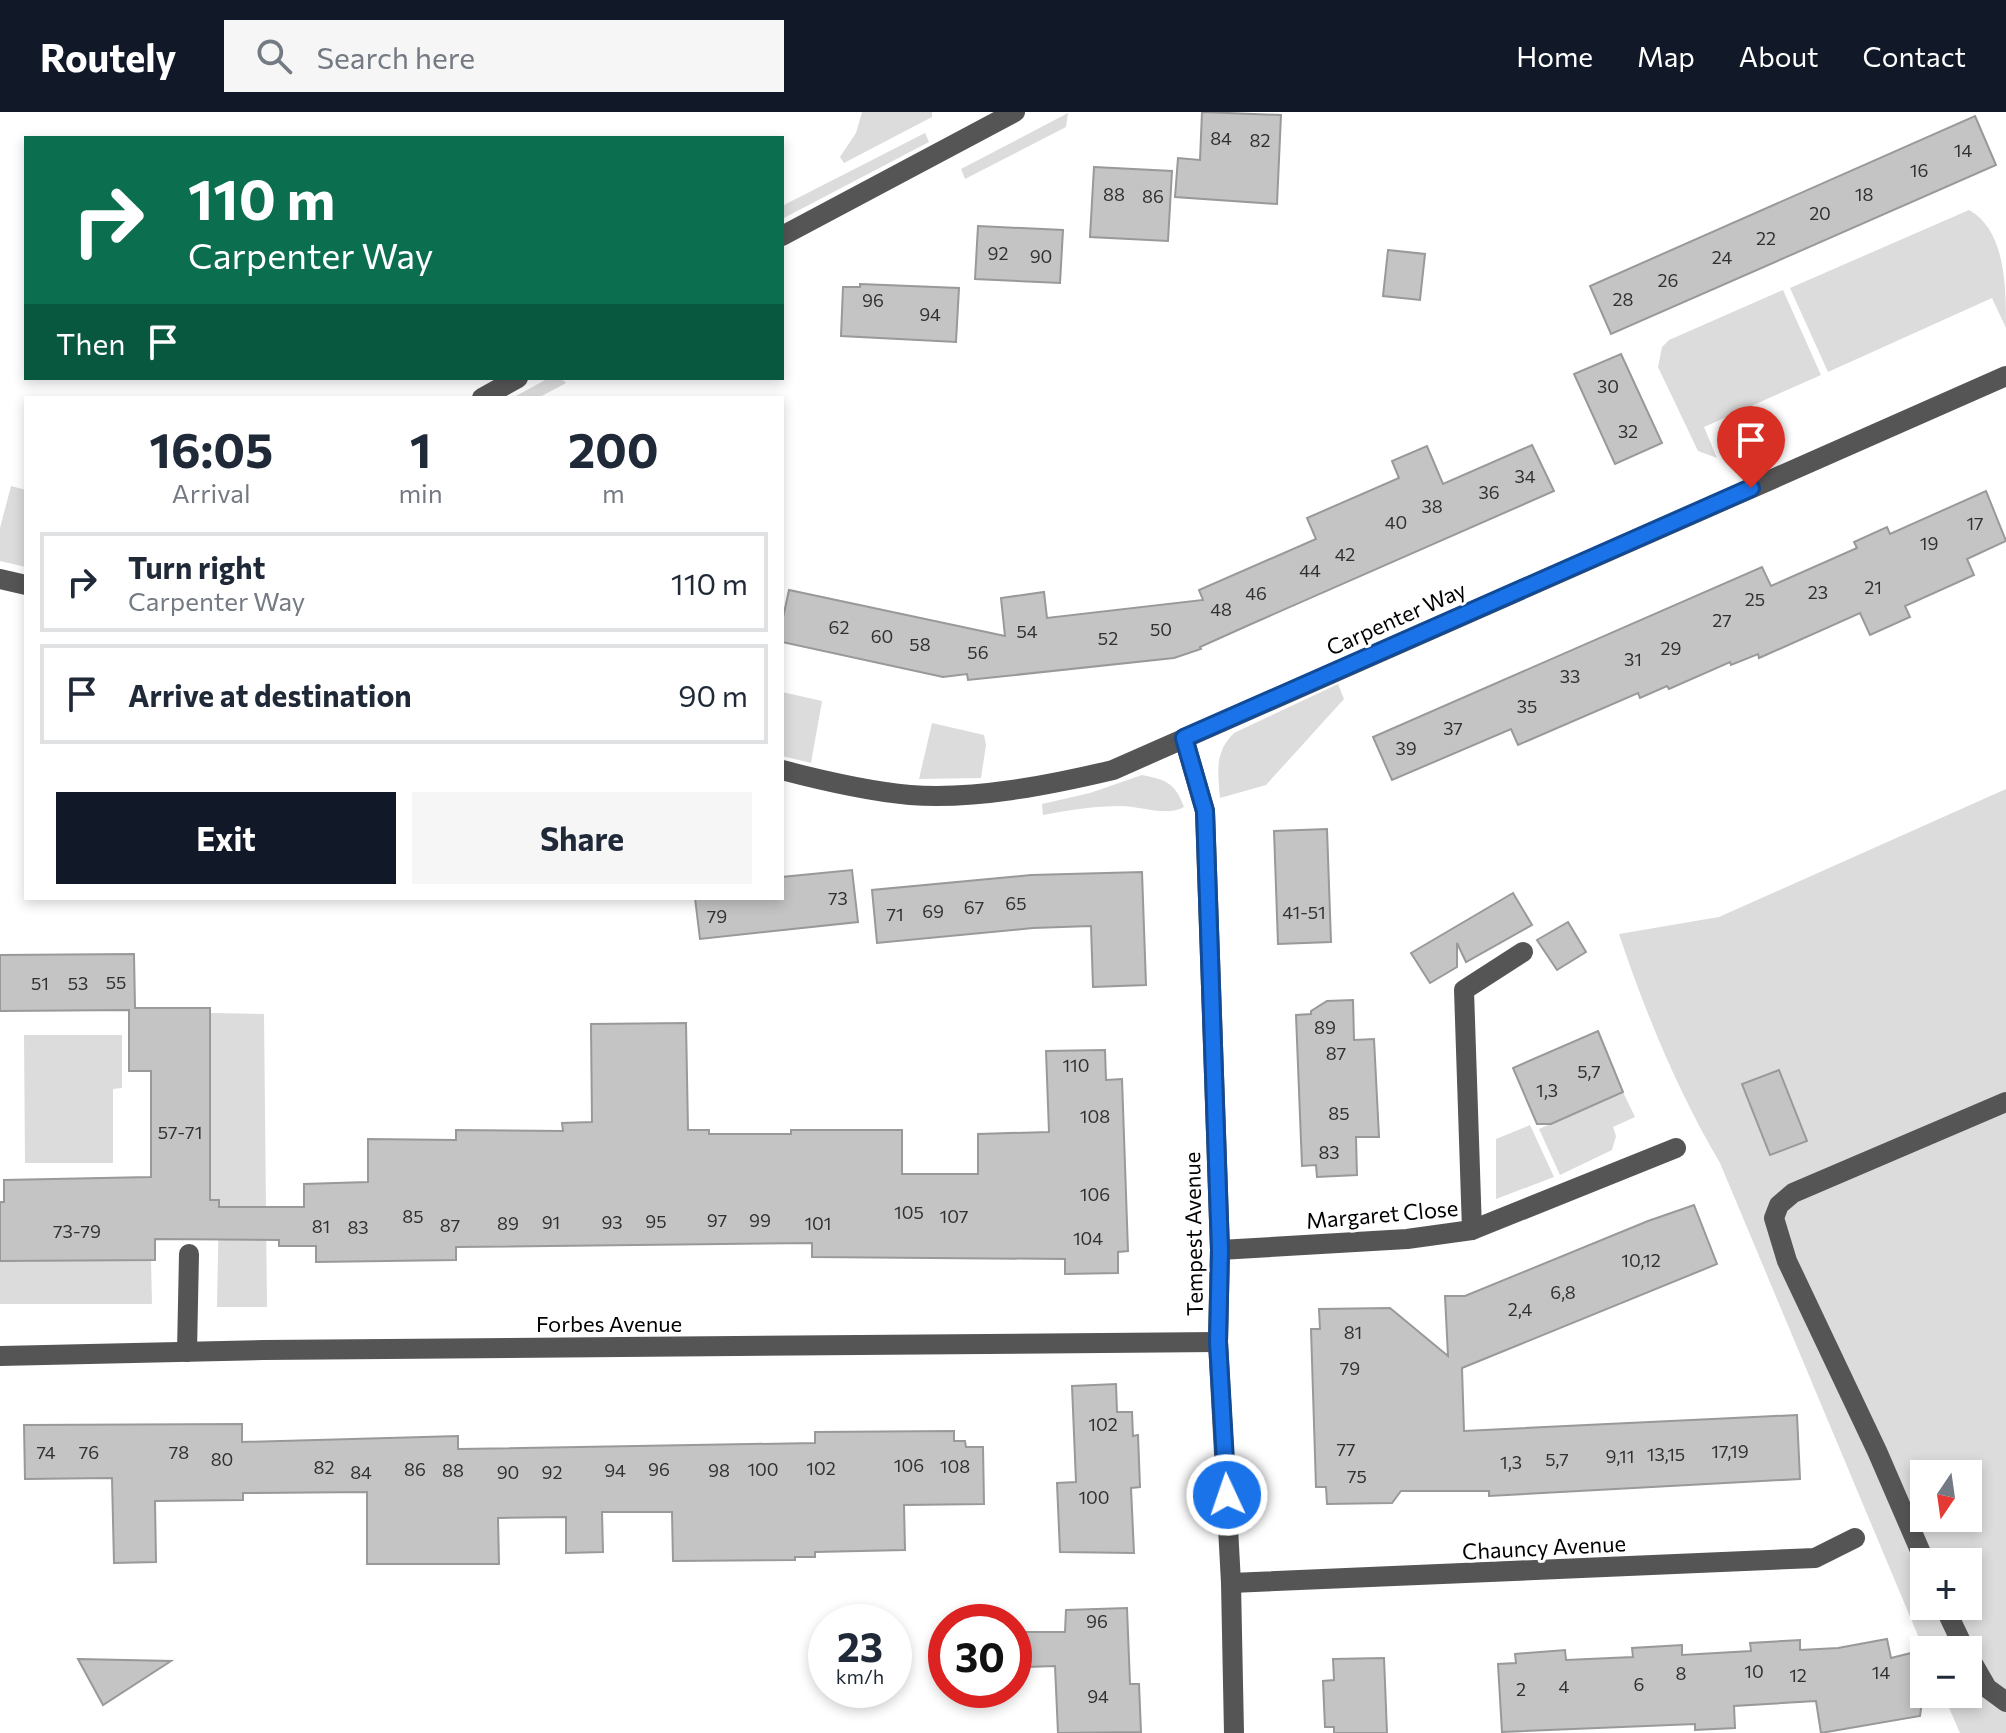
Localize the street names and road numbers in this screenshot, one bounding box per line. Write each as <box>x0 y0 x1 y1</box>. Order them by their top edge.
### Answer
street label: Carpenter Way <box>1322 575 1470 661</box>
street label: Tempest Avenue <box>1178 1152 1208 1316</box>
street label: Margaret Close <box>1305 1194 1459 1234</box>
street label: Forbes Avenue <box>536 1310 682 1337</box>
street label: Chauncy Avenue <box>1461 1529 1627 1565</box>

